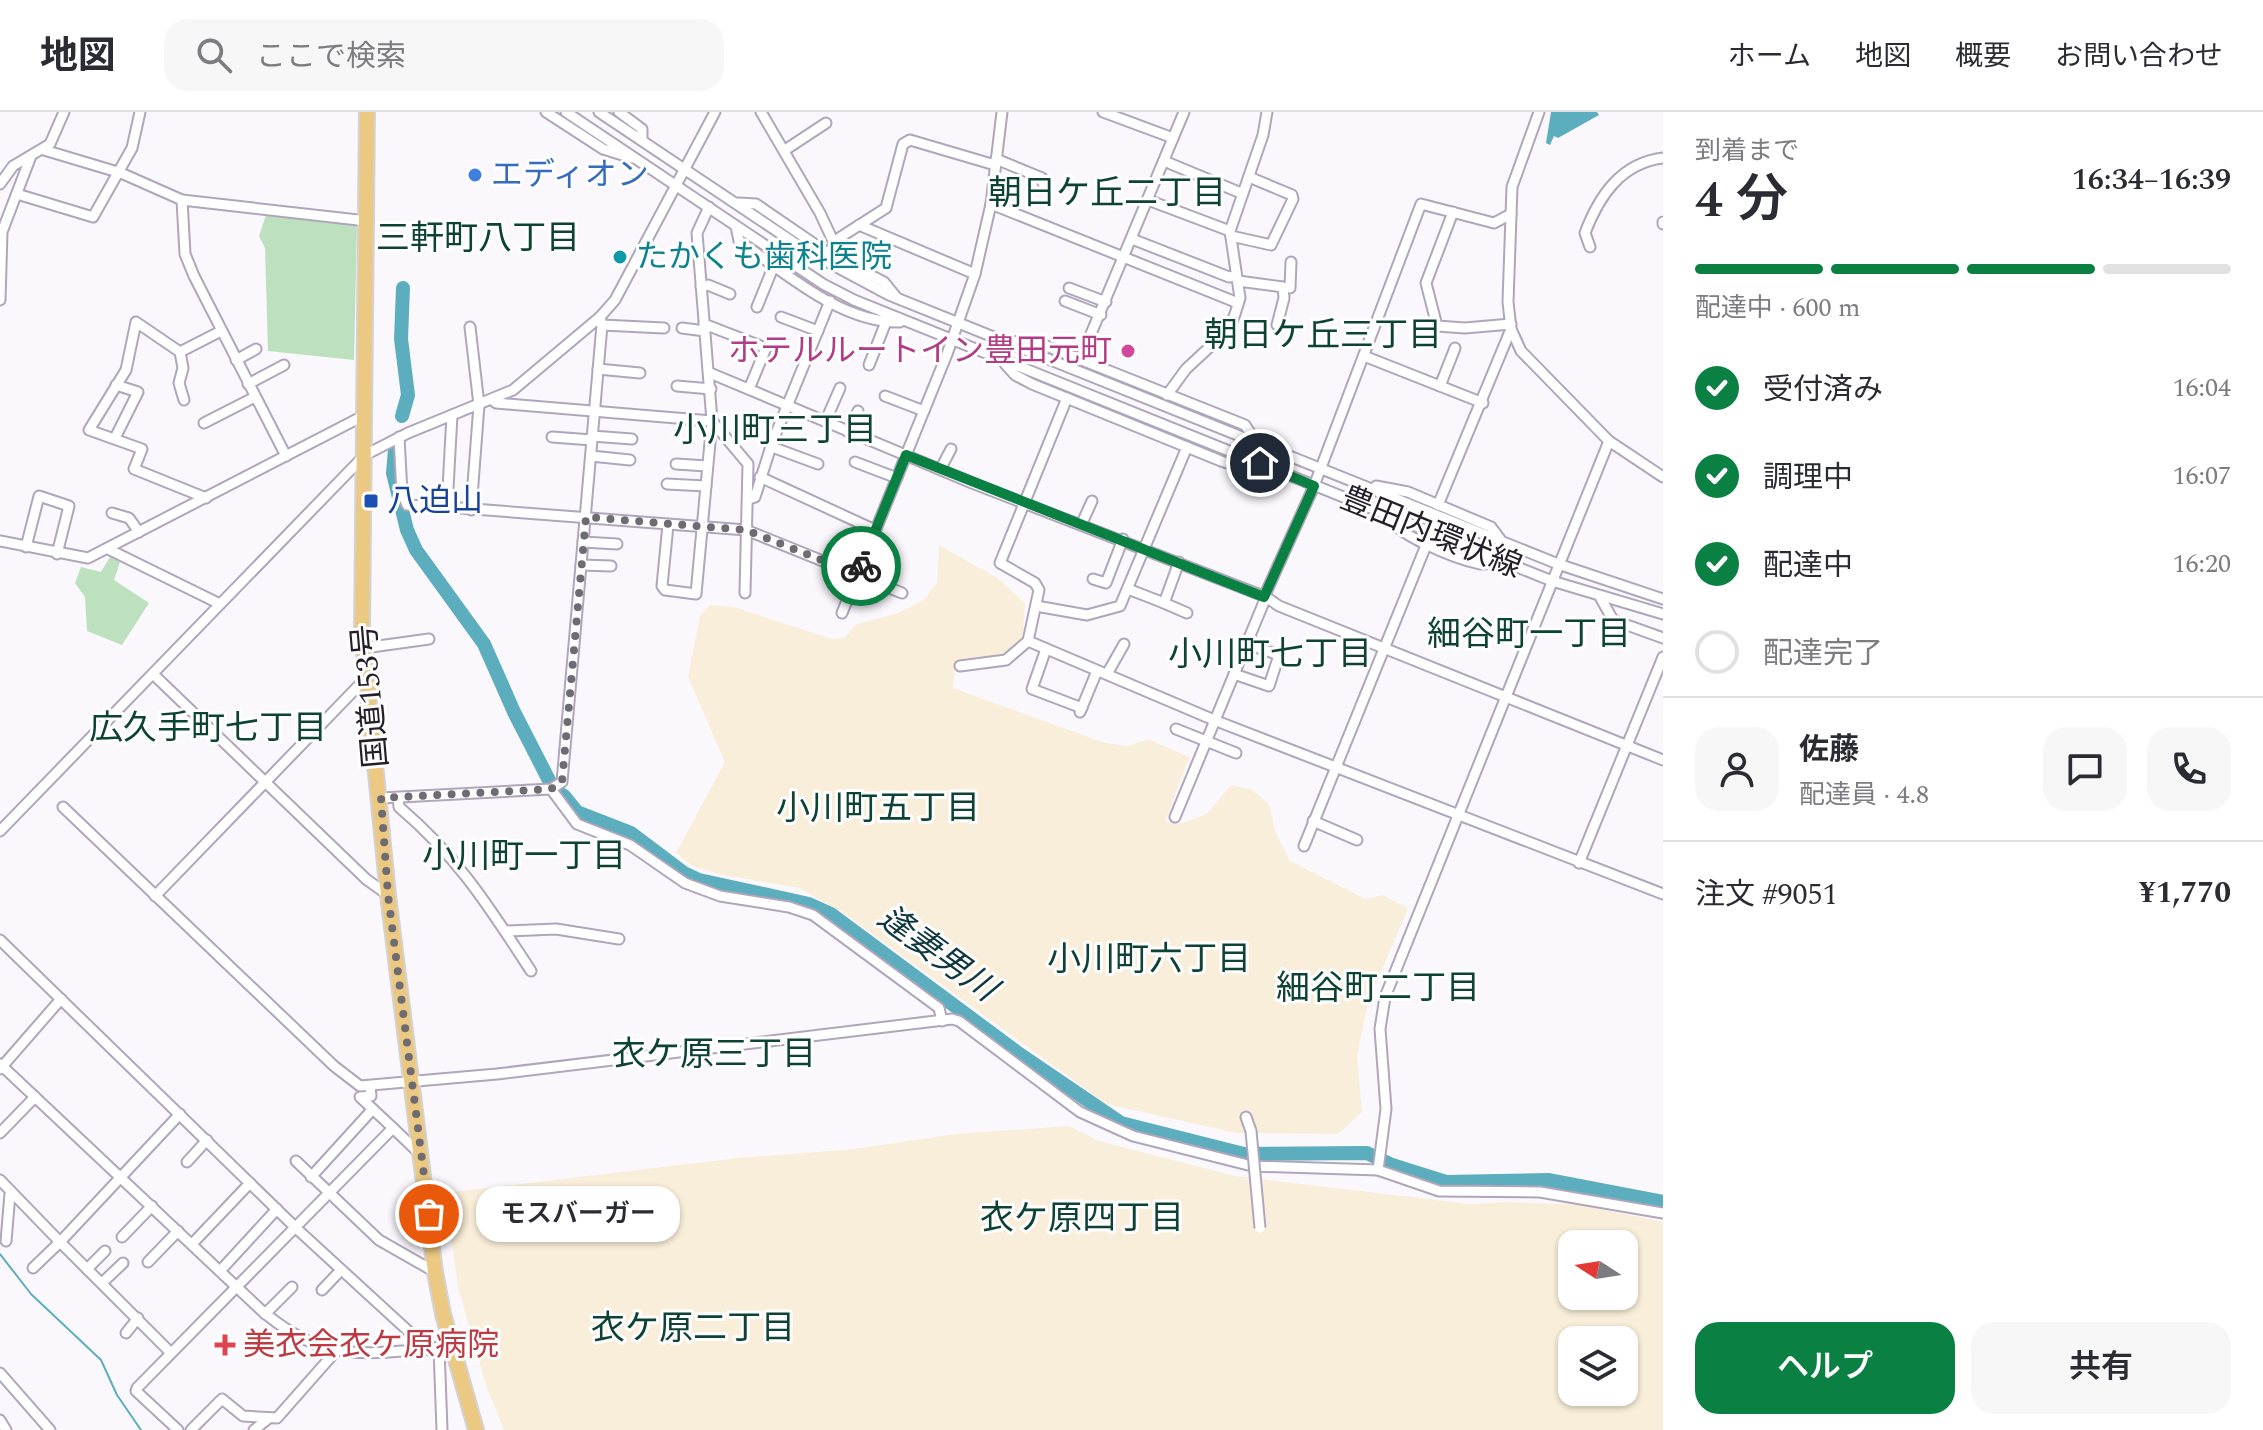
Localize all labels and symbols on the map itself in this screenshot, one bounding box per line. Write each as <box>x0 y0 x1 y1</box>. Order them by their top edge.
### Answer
place label: エディオン <box>491 151 649 200</box>
marker: エディオン <box>466 166 484 184</box>
district label: 朝日ケ丘二丁目 <box>988 168 1226 220</box>
district label: 三軒町八丁目 <box>376 213 580 265</box>
place label: たかくも歯科医院 <box>636 233 892 282</box>
marker: たかくも歯科医院 <box>611 248 629 266</box>
district label: 朝日ケ丘三丁目 <box>1204 310 1442 362</box>
place label: ホテルルートイン豊田元町 <box>728 327 1112 376</box>
marker: ホテルルートイン豊田元町 <box>1119 342 1137 360</box>
district label: 小川町三丁目 <box>673 405 877 457</box>
pin <box>1226 429 1294 497</box>
street label: 豊田内環状線 <box>1333 474 1529 592</box>
place label: 八迫山 <box>387 477 483 526</box>
marker: 八迫山 <box>362 492 380 510</box>
courier <box>821 526 901 606</box>
district label: 細谷町一丁目 <box>1427 609 1631 661</box>
street label: 国道153号 <box>340 622 402 770</box>
district label: 小川町七丁目 <box>1168 629 1372 681</box>
district label: 広久手町七丁目 <box>89 703 327 755</box>
district label: 小川町五丁目 <box>776 783 980 835</box>
district label: 小川町一丁目 <box>422 831 626 883</box>
water label: 逢妻男川 <box>867 893 1010 1017</box>
district label: 小川町六丁目 <box>1047 934 1251 986</box>
district label: 細谷町二丁目 <box>1276 963 1480 1015</box>
district label: 衣ケ原三丁目 <box>612 1029 816 1081</box>
pin <box>395 1180 463 1248</box>
callout: モスバーガー <box>477 1186 681 1242</box>
district label: 衣ケ原四丁目 <box>980 1193 1184 1245</box>
north arrow <box>1558 1230 1638 1310</box>
district label: 衣ケ原二丁目 <box>591 1303 795 1355</box>
place label: 美衣会衣ケ原病院 <box>243 1321 499 1370</box>
marker: 美衣会衣ケ原病院 <box>214 1334 236 1356</box>

